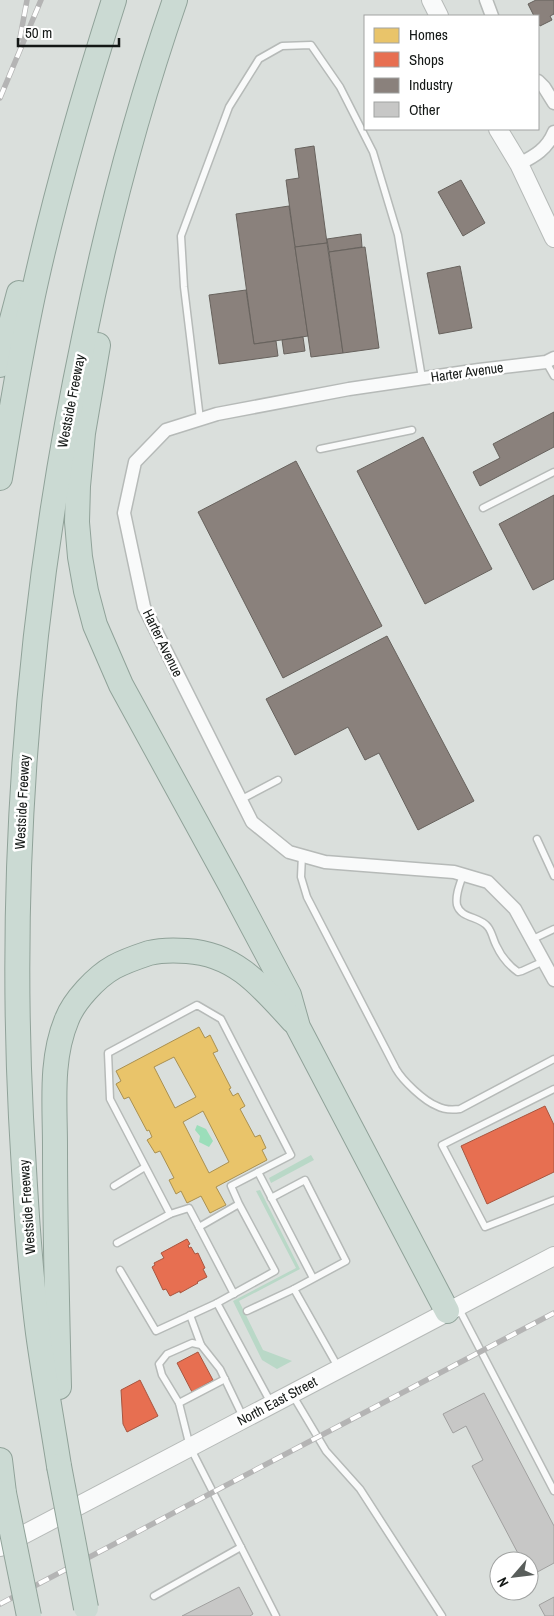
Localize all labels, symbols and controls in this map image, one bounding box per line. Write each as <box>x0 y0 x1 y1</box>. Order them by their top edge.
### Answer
scale bar <box>18 15 119 47</box>
legend <box>364 15 539 130</box>
text: 50 m <box>25 22 52 43</box>
text: Homes <box>409 24 448 45</box>
text: Shops <box>409 49 444 70</box>
text: Industry <box>409 74 454 95</box>
text: Other <box>409 99 440 120</box>
street label: Westside Freeway <box>53 352 89 449</box>
street label: Harter Avenue <box>430 358 504 386</box>
street label: Harter Avenue <box>139 606 187 680</box>
street label: Westside Freeway <box>11 754 33 850</box>
street label: Westside Freeway <box>15 1159 39 1255</box>
street label: North East Street <box>234 1372 320 1430</box>
north arrow <box>489 1551 539 1601</box>
text: N <box>493 1574 512 1590</box>

